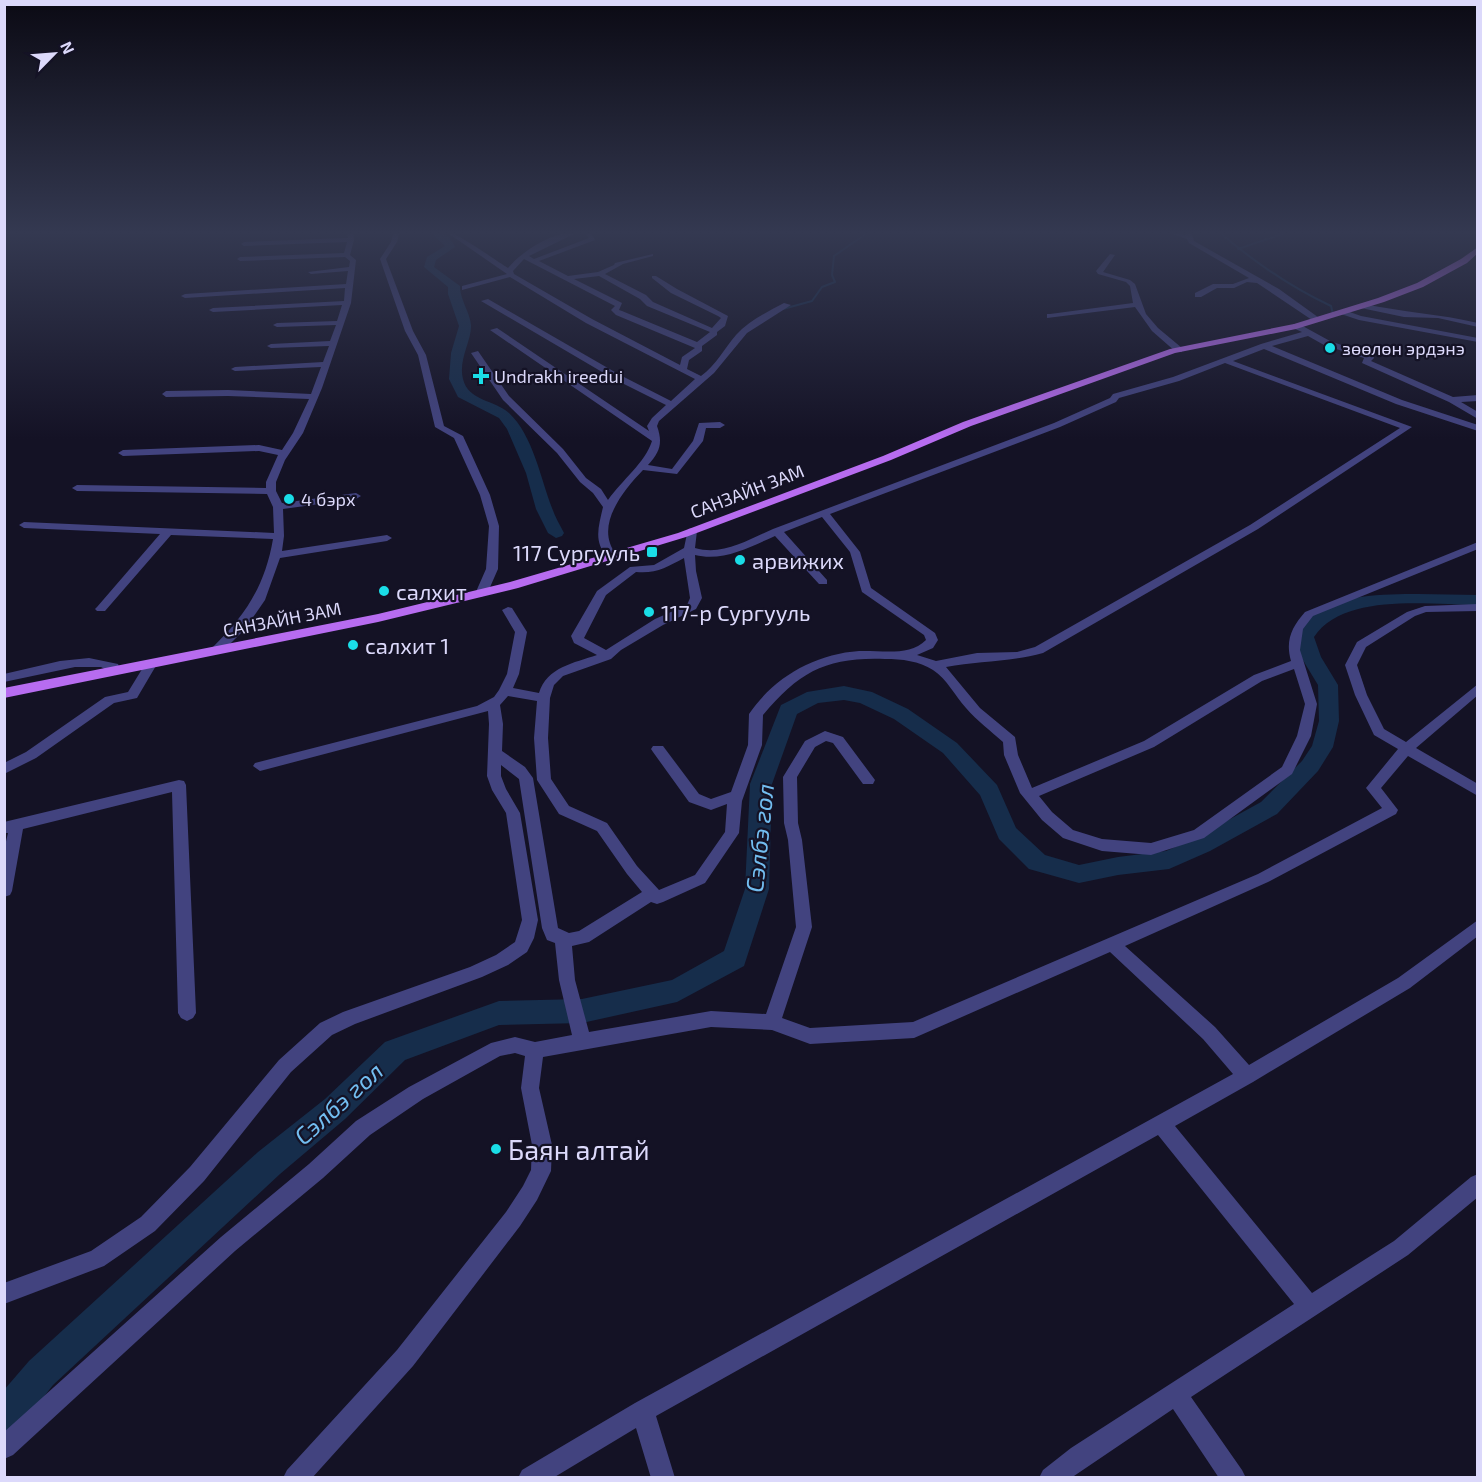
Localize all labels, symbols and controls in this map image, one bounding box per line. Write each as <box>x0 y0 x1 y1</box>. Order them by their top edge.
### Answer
north arrow <box>24 24 84 84</box>
text: N <box>57 38 79 57</box>
place label: зөөлөн эрдэнэ <box>1342 337 1465 359</box>
marker: зөөлөн эрдэнэ <box>1323 341 1337 355</box>
place label: Undrakh ireedui <box>494 365 623 387</box>
marker: Undrakh ireedui <box>472 367 490 385</box>
street label: САНЗАЙН ЗАМ <box>687 459 807 523</box>
place label: 4 бэрх <box>301 488 356 510</box>
marker: 4 бэрх <box>282 492 296 506</box>
place label: 117 Сургууль <box>513 539 640 566</box>
marker: 117 Сургууль <box>645 545 659 559</box>
place label: арвижих <box>752 547 844 573</box>
marker: арвижих <box>733 553 747 567</box>
place label: салхит <box>396 578 467 604</box>
marker: салхит <box>377 584 391 598</box>
street label: САНЗАЙН ЗАМ <box>221 597 343 641</box>
place label: 117-р Сургууль <box>661 599 810 626</box>
marker: 117-р Сургууль <box>642 605 656 619</box>
place label: салхит 1 <box>365 632 449 658</box>
marker: салхит 1 <box>346 638 360 652</box>
water label: Сэлбэ гол <box>739 782 779 894</box>
water label: Сэлбэ гол <box>288 1056 388 1150</box>
place label: Баян алтай <box>508 1133 650 1165</box>
marker: Баян алтай <box>489 1142 503 1156</box>

